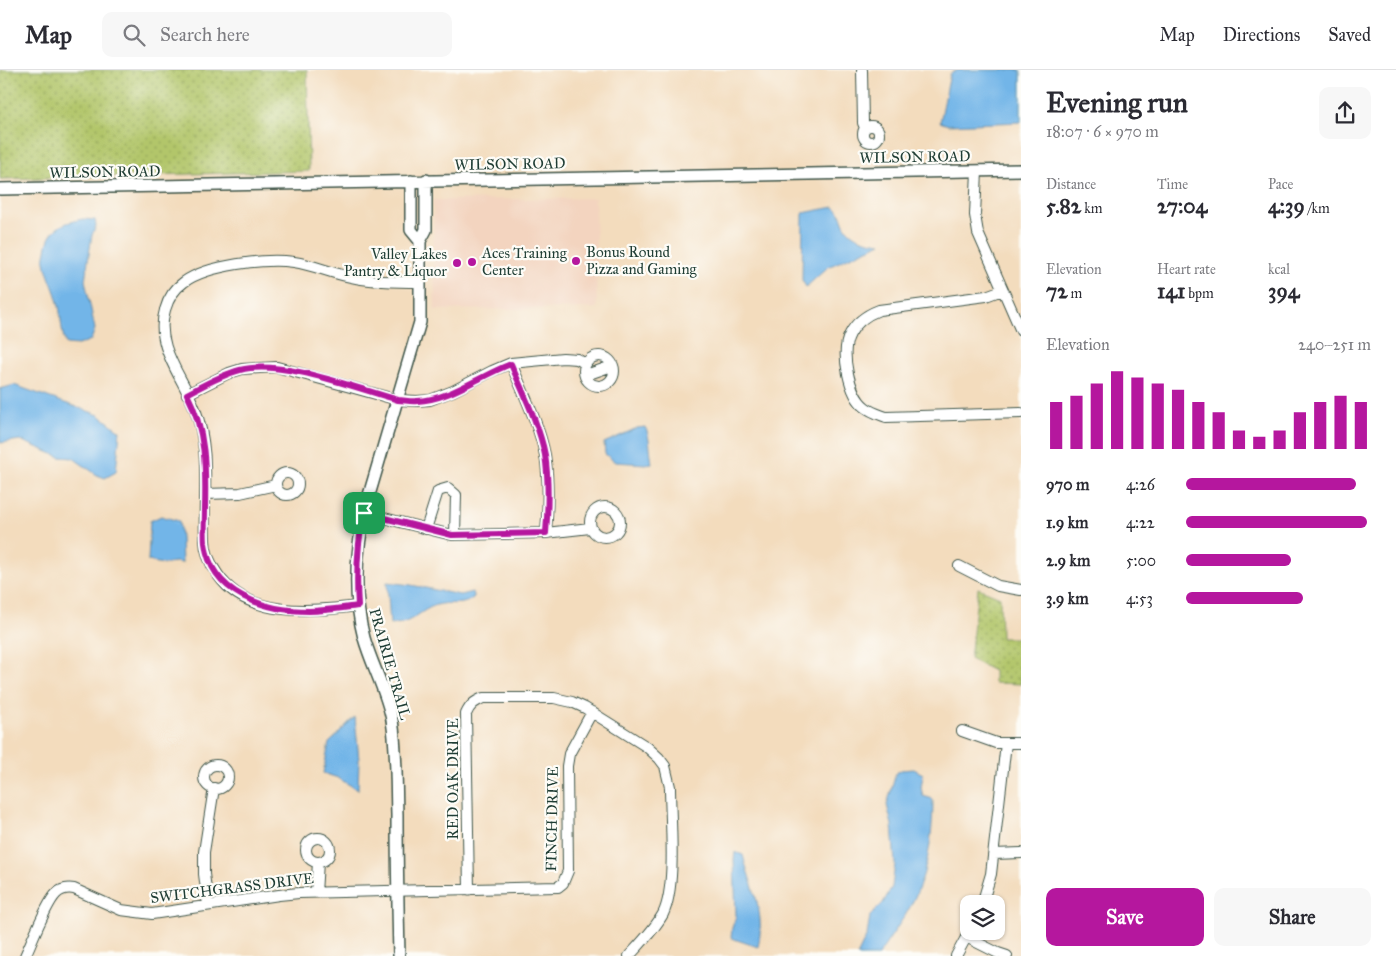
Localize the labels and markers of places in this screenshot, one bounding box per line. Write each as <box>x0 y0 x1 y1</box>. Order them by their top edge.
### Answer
place label: Bonus Round Pizza and Gaming <box>586 243 697 278</box>
place label: Aces Training Center <box>481 244 568 279</box>
place label: Valley Lakes Pantry & Liquor <box>344 245 447 281</box>
marker: Bonus Round Pizza and Gaming <box>570 255 582 267</box>
marker: Aces Training Center <box>466 256 478 268</box>
marker: Valley Lakes Pantry & Liquor <box>451 257 463 269</box>
pin <box>343 492 385 534</box>

